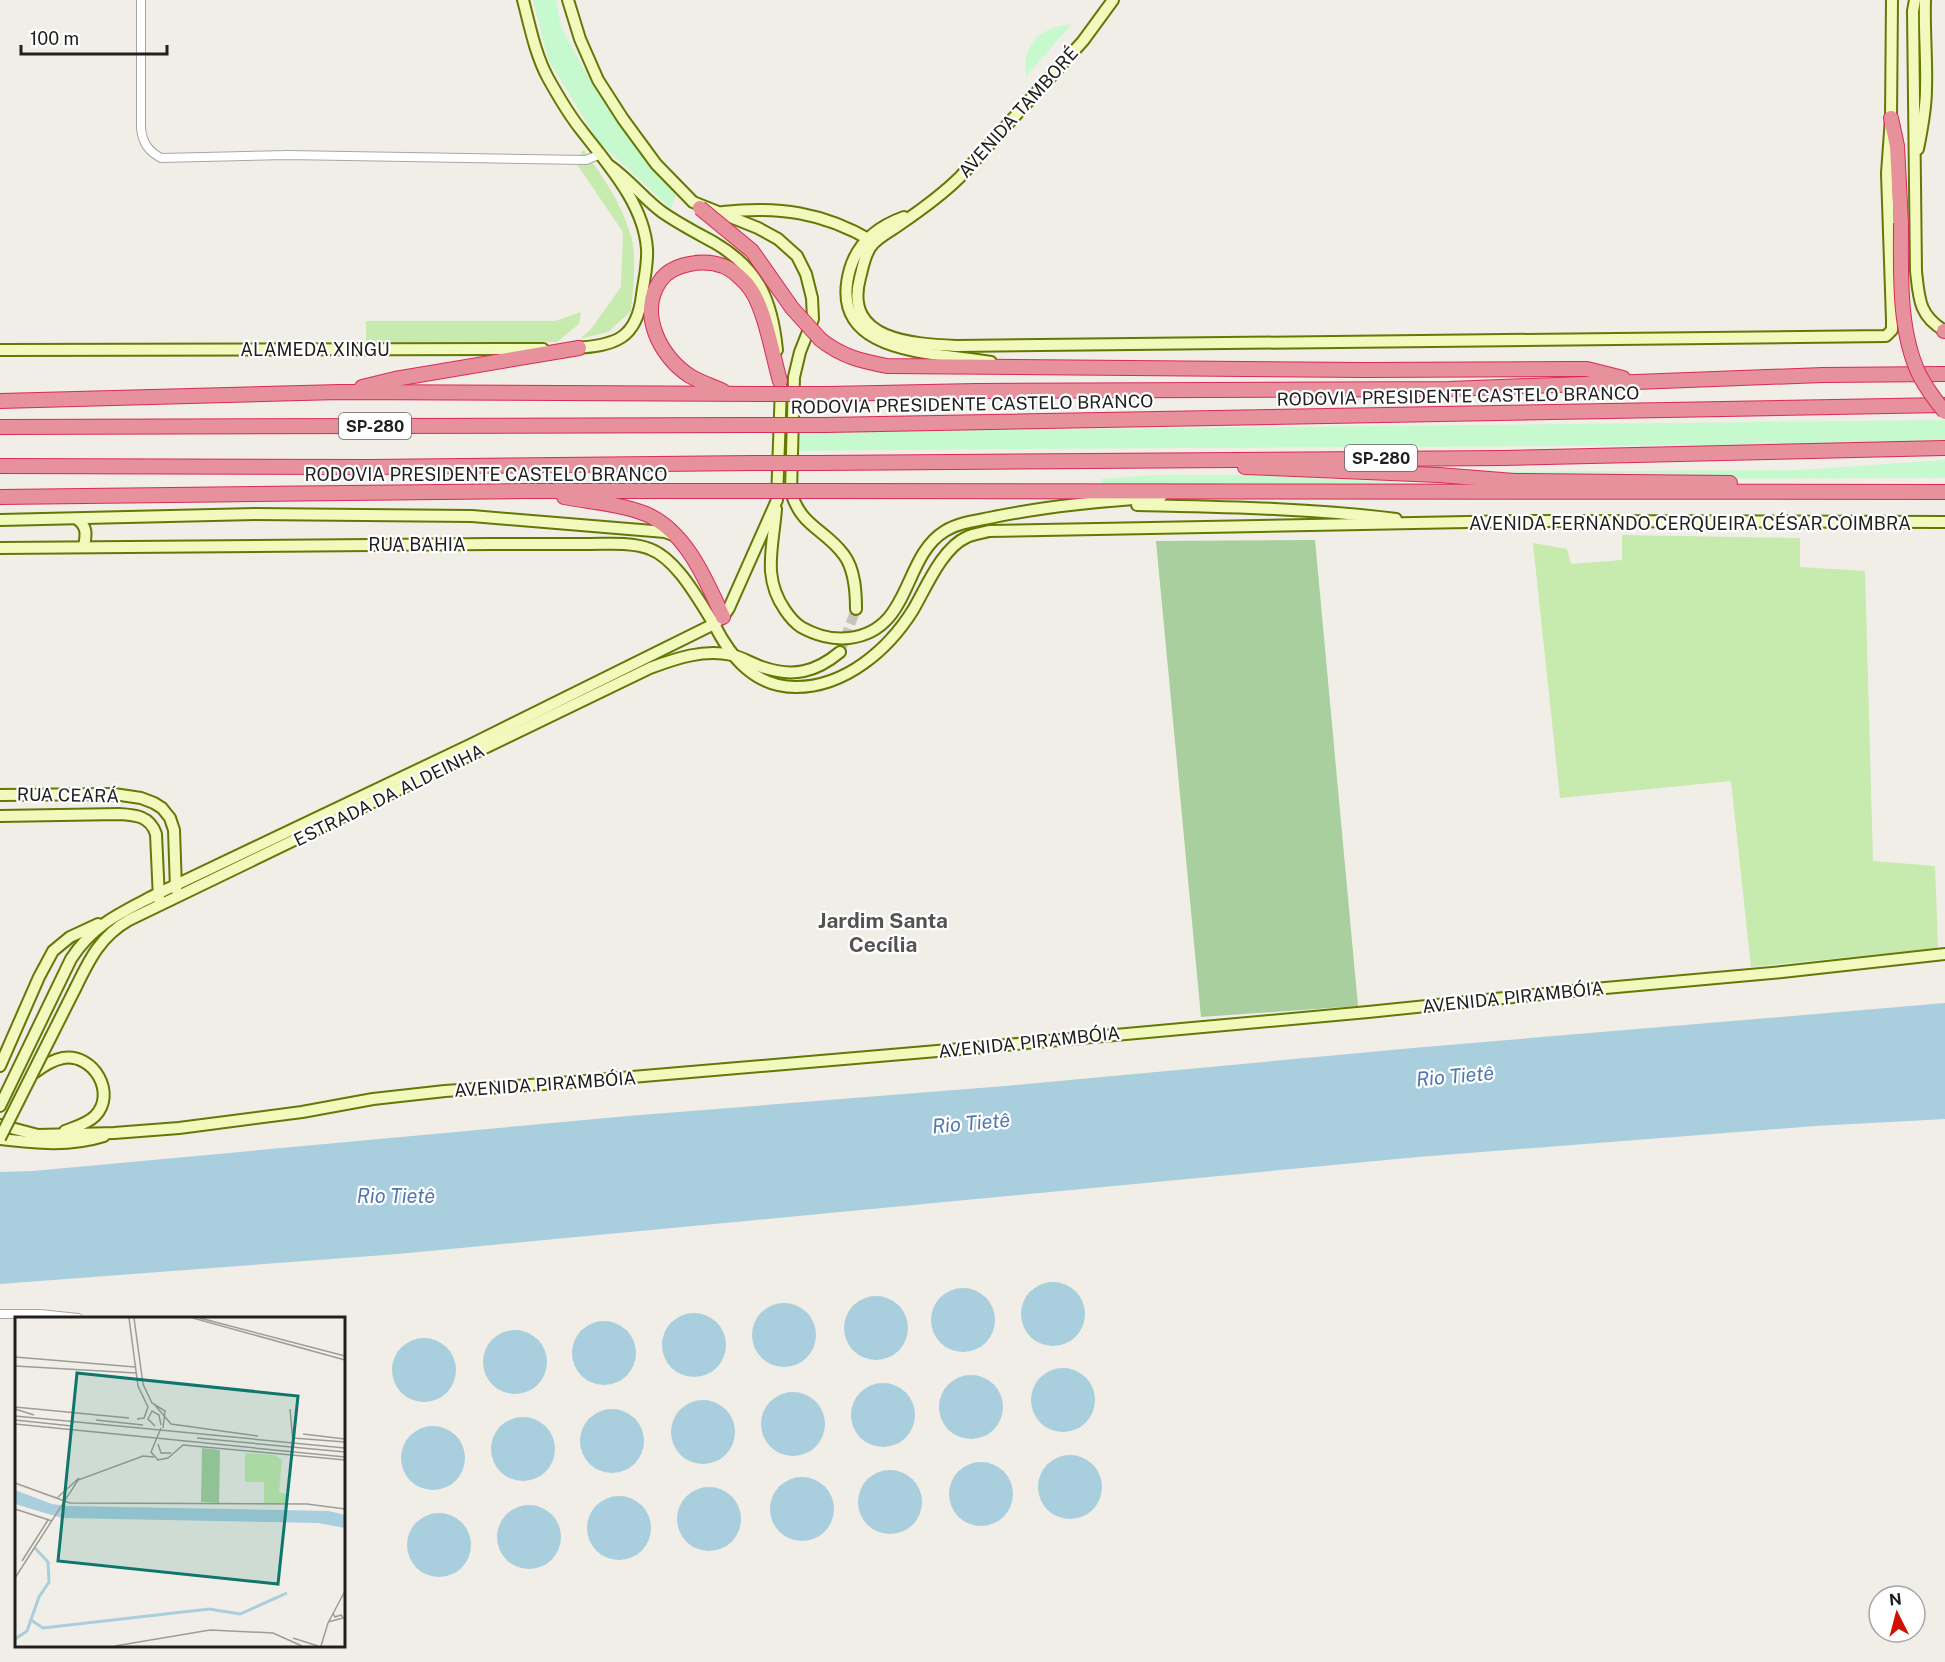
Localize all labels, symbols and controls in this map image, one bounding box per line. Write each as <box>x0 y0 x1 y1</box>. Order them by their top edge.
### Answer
scale bar <box>21 18 166 56</box>
text: 100 m <box>30 28 79 49</box>
street label: AVENIDA TAMBORÉ <box>953 42 1082 182</box>
street label: ALAMEDA XINGU <box>240 339 390 360</box>
street label: RODOVIA PRESIDENTE CASTELO BRANCO <box>1276 382 1640 410</box>
street label: RODOVIA PRESIDENTE CASTELO BRANCO <box>790 390 1154 418</box>
road number: SP-280 <box>339 413 411 439</box>
road number: SP-280 <box>1345 445 1417 471</box>
street label: RODOVIA PRESIDENTE CASTELO BRANCO <box>305 464 667 485</box>
street label: AVENIDA FERNANDO CERQUEIRA CÉSAR COIMBRA <box>1469 512 1911 534</box>
street label: RUA BAHIA <box>368 534 466 555</box>
street label: ESTRADA DA ALDEINHA <box>290 740 488 850</box>
street label: RUA CEARÁ <box>17 783 120 806</box>
district label: Jardim Santa Cecília <box>818 908 948 957</box>
street label: AVENIDA PIRAMBÓIA <box>1421 976 1605 1017</box>
street label: AVENIDA PIRAMBÓIA <box>937 1021 1121 1062</box>
water label: Rio Tietê <box>1415 1061 1495 1091</box>
street label: AVENIDA PIRAMBÓIA <box>453 1066 637 1101</box>
water label: Rio Tietê <box>931 1108 1011 1138</box>
water label: Rio Tietê <box>357 1184 435 1208</box>
inset map <box>15 1317 345 1647</box>
north arrow <box>1867 1584 1927 1644</box>
text: N <box>1888 1589 1903 1610</box>

